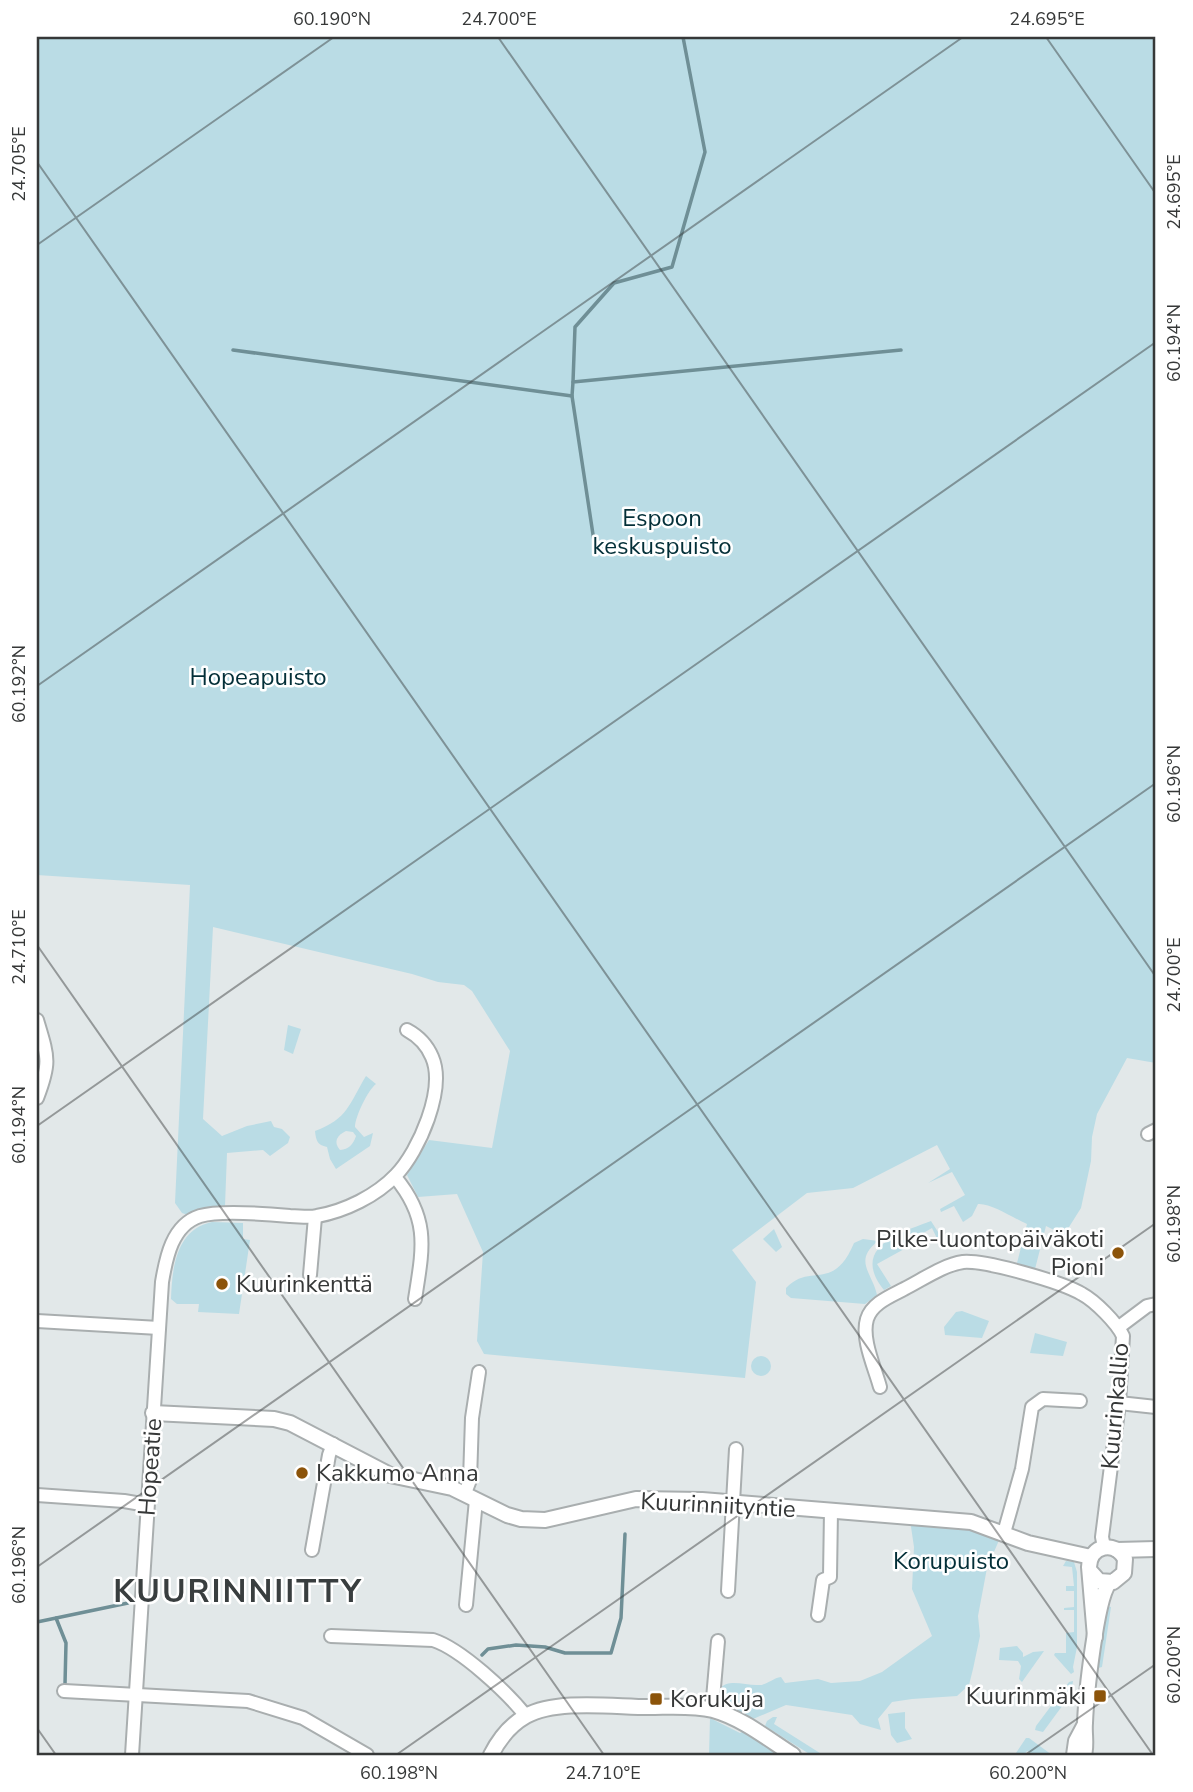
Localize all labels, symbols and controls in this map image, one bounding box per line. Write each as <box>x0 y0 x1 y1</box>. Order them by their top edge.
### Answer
text: 60.190°N <box>293 7 371 31</box>
text: 24.700°E <box>461 7 537 31</box>
text: 24.695°E <box>1009 7 1085 31</box>
text: 24.705°E <box>7 126 31 202</box>
text: 24.695°E <box>1162 154 1186 230</box>
text: 60.194°N <box>1162 304 1186 382</box>
park label: Espoon keskuspuisto <box>592 502 732 562</box>
text: 60.192°N <box>7 645 31 723</box>
park label: Hopeapuisto <box>189 661 327 693</box>
text: 60.196°N <box>1162 745 1186 823</box>
text: 24.710°E <box>7 909 31 985</box>
text: 24.700°E <box>1162 937 1186 1013</box>
text: 60.194°N <box>7 1086 31 1164</box>
text: 60.198°N <box>1162 1185 1186 1263</box>
place label: Pilke-luontopäiväkoti Pioni <box>876 1223 1104 1283</box>
marker: Pilke-luontopäiväkoti Pioni <box>1110 1245 1126 1261</box>
place label: Kuurinkenttä <box>236 1268 373 1300</box>
marker: Kuurinkenttä <box>214 1276 230 1292</box>
street label: Kuurinkallio <box>1094 1341 1136 1471</box>
street label: Hopeatie <box>131 1417 169 1517</box>
place label: Kakkumo Anna <box>316 1457 479 1489</box>
marker: Kakkumo Anna <box>294 1465 310 1481</box>
street label: Kuurinniityntie <box>640 1485 796 1525</box>
text: 60.196°N <box>7 1526 31 1604</box>
park label: Korupuisto <box>893 1545 1009 1577</box>
district label: KUURINNIITTY <box>113 1570 363 1613</box>
text: 60.200°N <box>1162 1626 1186 1704</box>
place label: Kuurinmäki <box>966 1680 1086 1712</box>
place label: Korukuja <box>670 1683 764 1715</box>
marker: Kuurinmäki <box>1092 1688 1108 1704</box>
marker: Korukuja <box>648 1691 664 1707</box>
text: 60.198°N <box>360 1761 438 1785</box>
text: 24.710°E <box>565 1761 641 1785</box>
text: 60.200°N <box>989 1761 1067 1785</box>

